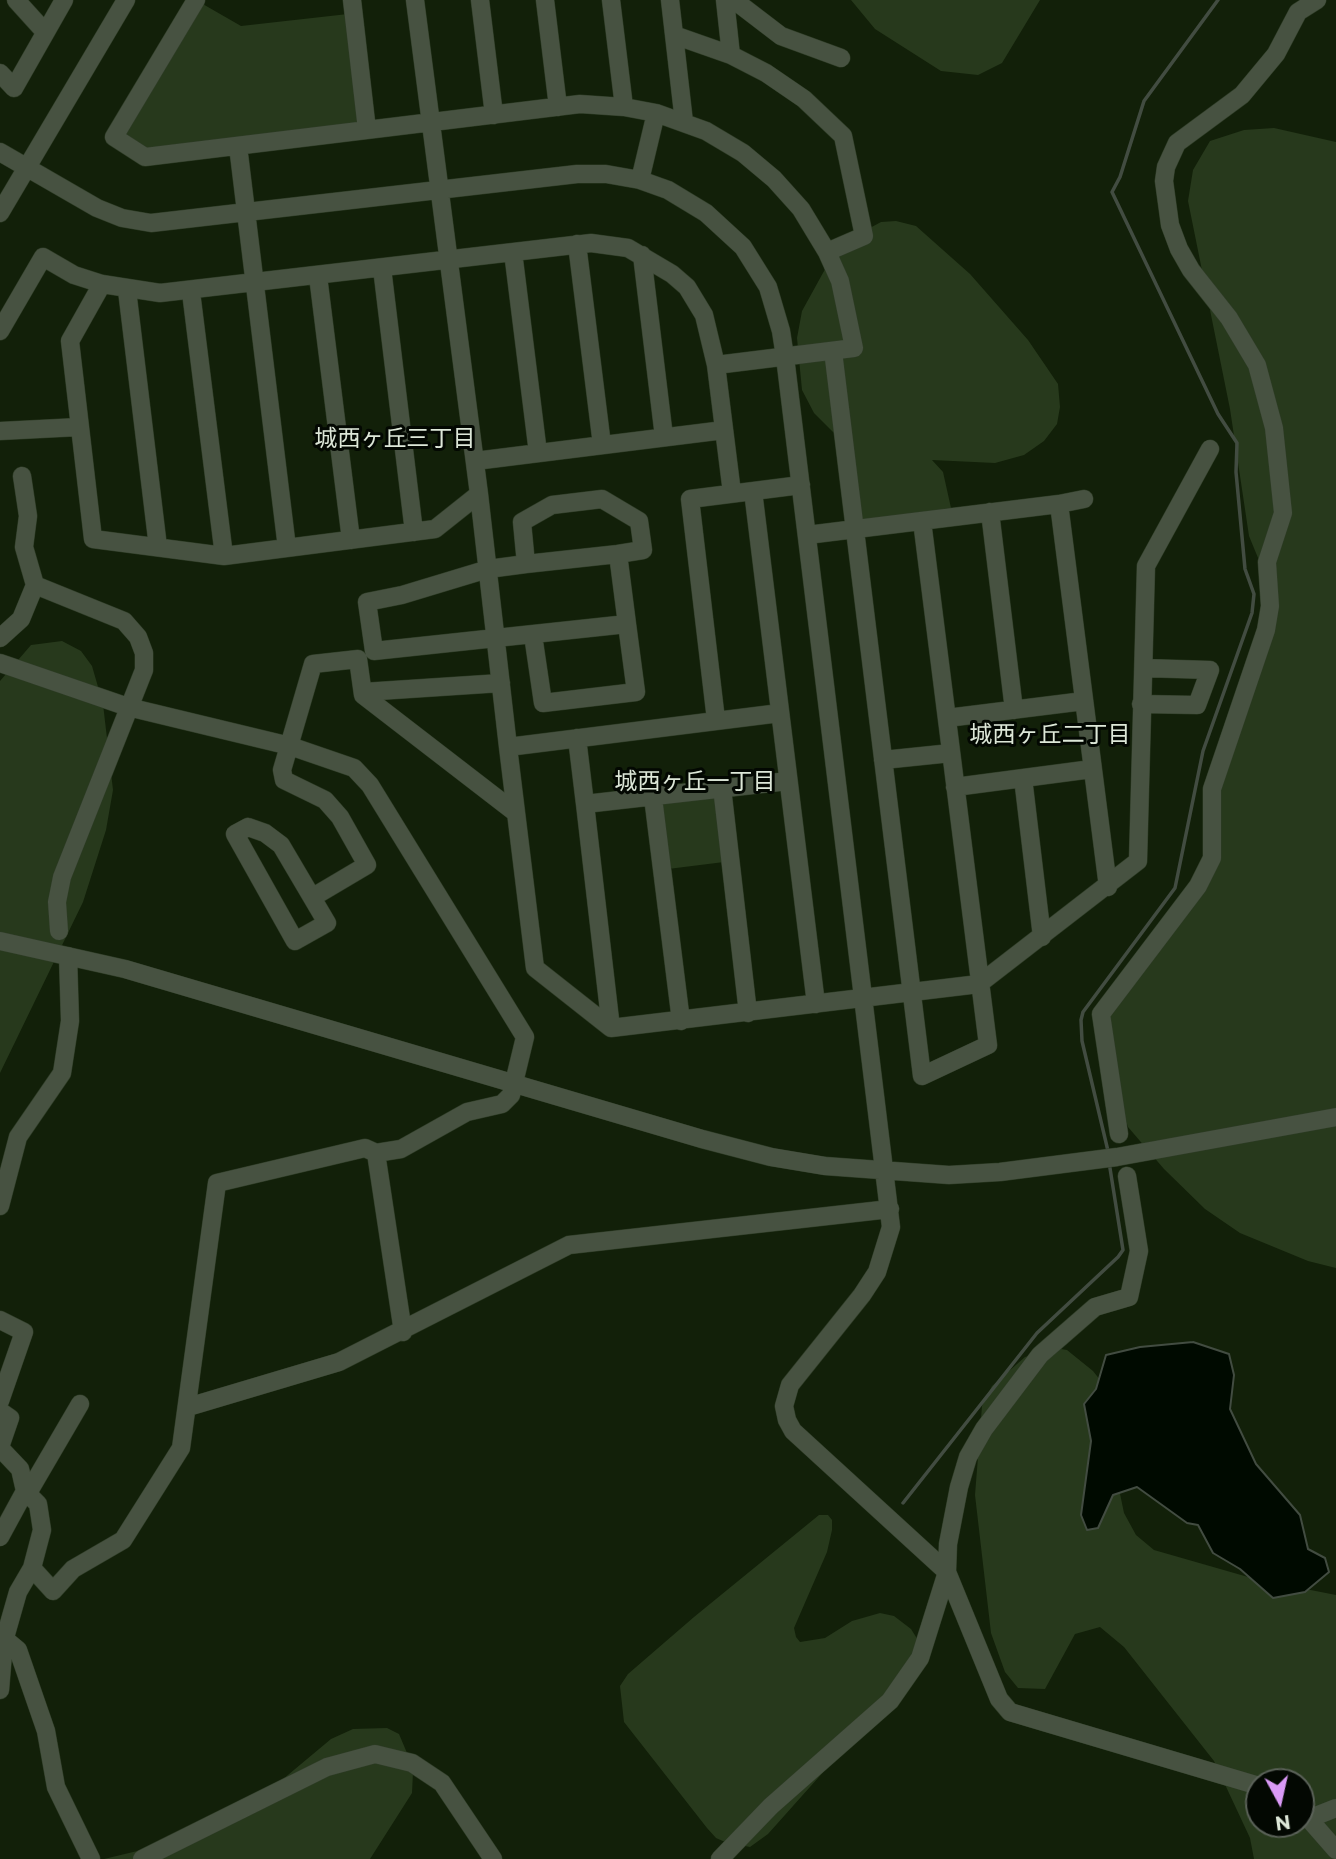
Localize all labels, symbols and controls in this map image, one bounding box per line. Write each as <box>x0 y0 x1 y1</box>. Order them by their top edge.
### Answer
district label: 城西ヶ丘三丁目 <box>315 425 475 453</box>
district label: 城西ヶ丘二丁目 <box>970 721 1130 749</box>
district label: 城西ヶ丘一丁目 <box>615 768 775 796</box>
north arrow <box>1245 1768 1315 1838</box>
text: N <box>1274 1810 1292 1835</box>

